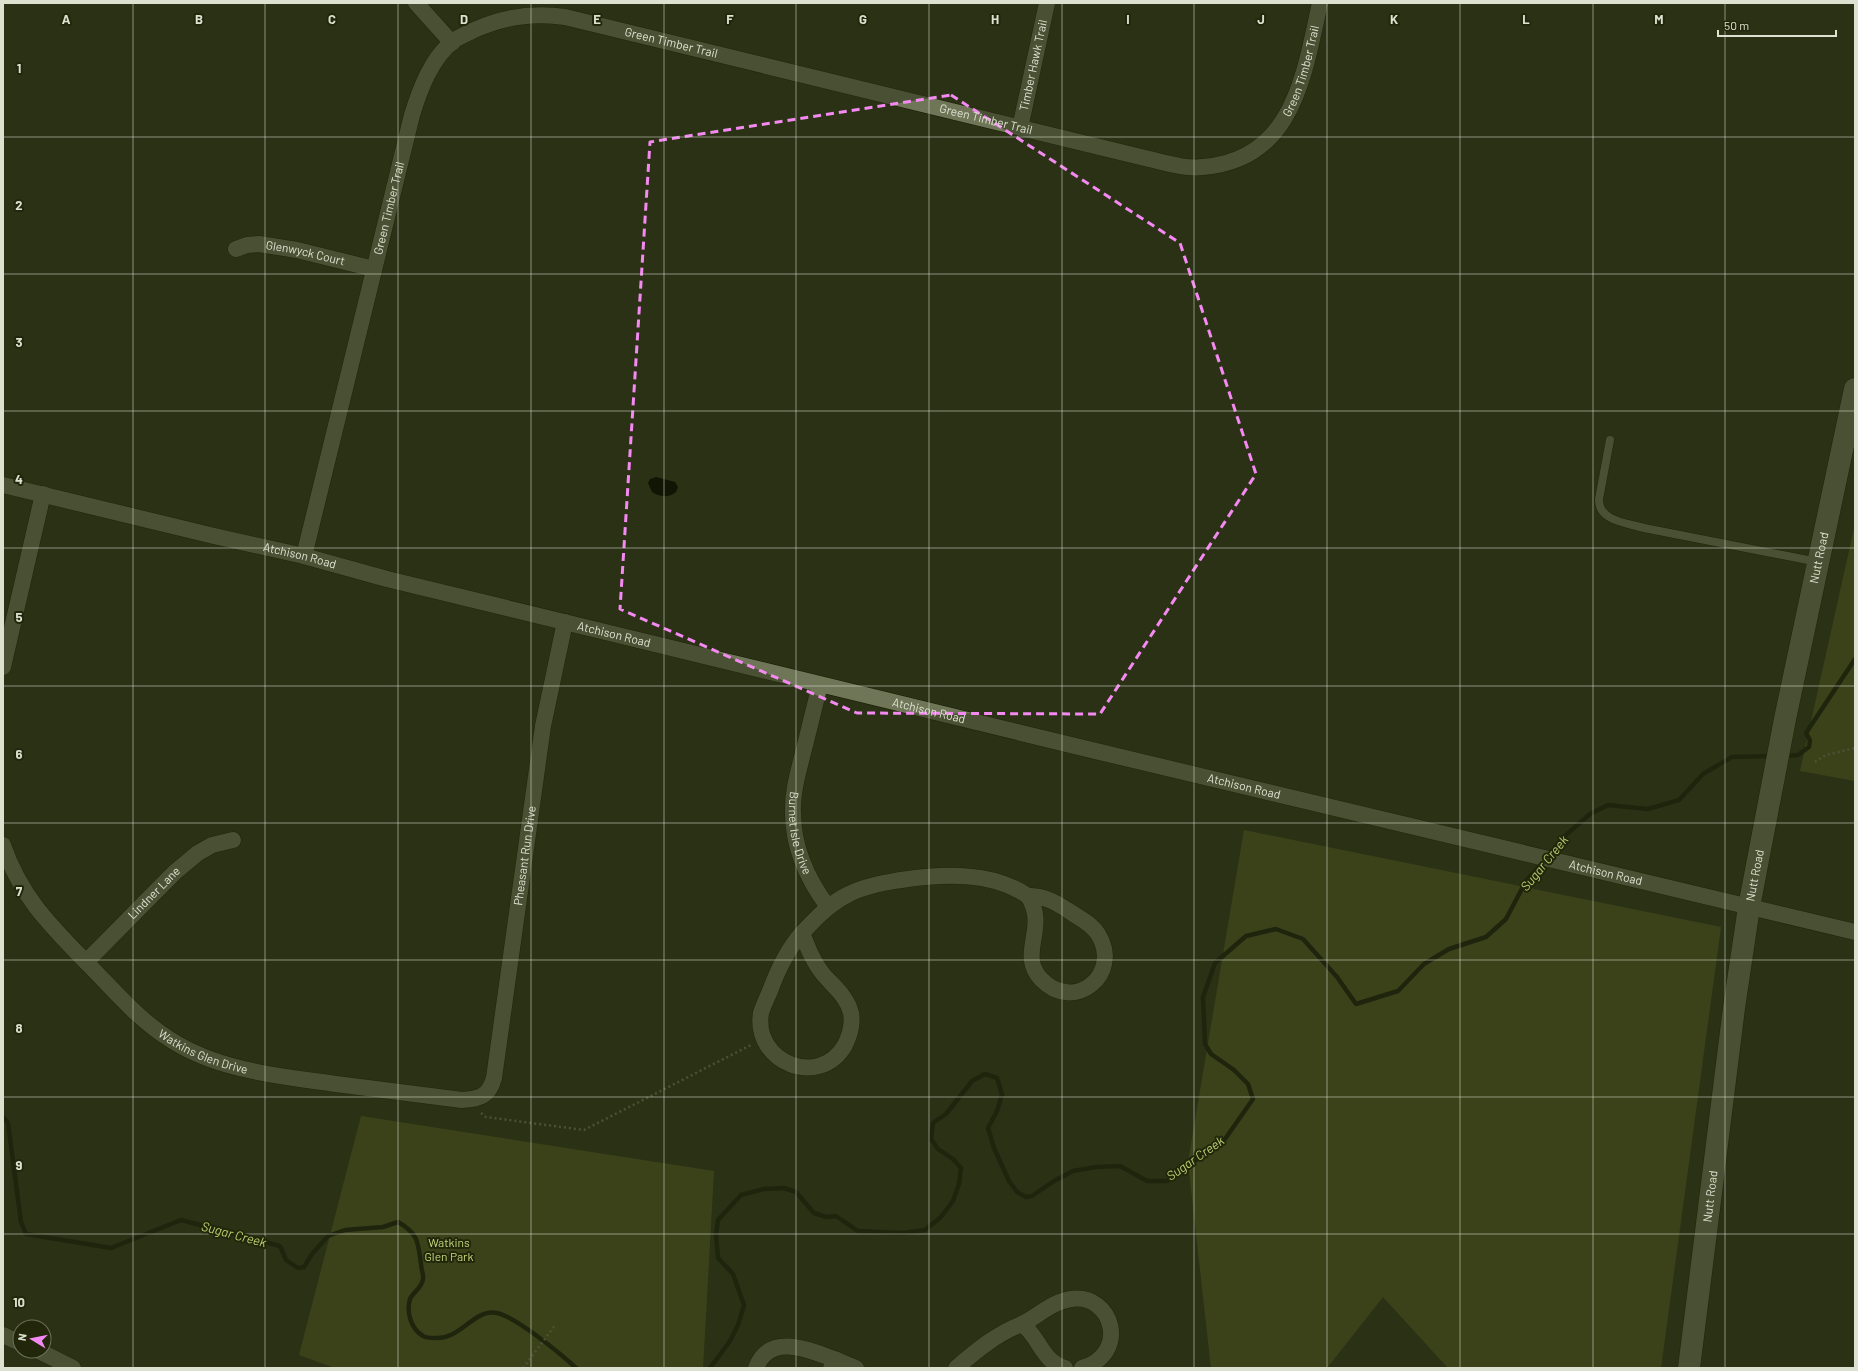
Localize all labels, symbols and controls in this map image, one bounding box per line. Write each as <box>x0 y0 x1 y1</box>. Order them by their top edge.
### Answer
text: A <box>62 11 71 27</box>
text: B <box>195 11 203 27</box>
text: C <box>328 11 336 27</box>
text: D <box>460 11 468 27</box>
text: E <box>593 11 601 27</box>
text: F <box>726 11 734 27</box>
text: G <box>859 11 867 27</box>
text: H <box>991 11 999 27</box>
text: I <box>1126 11 1130 27</box>
text: J <box>1257 11 1265 27</box>
text: K <box>1390 11 1398 27</box>
text: L <box>1522 11 1530 27</box>
text: M <box>1654 11 1664 27</box>
scale bar <box>1718 12 1836 38</box>
street label: Timber Hawk Trail <box>1016 18 1049 112</box>
text: 50 m <box>1724 18 1749 32</box>
street label: Green Timber Trail <box>623 24 719 60</box>
street label: Green Timber Trail <box>1279 24 1321 119</box>
text: 1 <box>17 60 21 76</box>
street label: Green Timber Trail <box>938 100 1034 136</box>
street label: Green Timber Trail <box>370 160 406 256</box>
text: 2 <box>15 197 23 213</box>
street label: Glenwyck Court <box>265 237 347 268</box>
text: 3 <box>15 334 23 350</box>
text: 4 <box>15 471 23 487</box>
street label: Nutt Road <box>1806 531 1830 585</box>
street label: Atchison Road <box>262 539 338 571</box>
text: 5 <box>15 609 23 625</box>
street label: Atchison Road <box>576 618 652 649</box>
street label: Atchison Road <box>891 694 967 725</box>
text: 6 <box>16 746 23 762</box>
street label: Atchison Road <box>1206 770 1282 801</box>
street label: Burnet Isle Drive <box>787 791 815 877</box>
street label: Pheasant Run Drive <box>510 805 538 906</box>
water label: Sugar Creek <box>1517 831 1572 894</box>
street label: Nutt Road <box>1742 848 1766 902</box>
street label: Atchison Road <box>1568 856 1644 887</box>
street label: Lindner Lane <box>125 863 182 921</box>
text: 7 <box>16 883 23 899</box>
text: 8 <box>15 1020 23 1036</box>
street label: Watkins Glen Drive <box>156 1026 249 1076</box>
water label: Sugar Creek <box>1163 1132 1228 1184</box>
text: 9 <box>16 1157 23 1173</box>
street label: Nutt Road <box>1699 1169 1720 1223</box>
water label: Sugar Creek <box>200 1218 269 1251</box>
park label: Watkins Glen Park <box>425 1235 473 1263</box>
text: 10 <box>13 1294 25 1310</box>
north arrow <box>12 1319 52 1359</box>
text: N <box>15 1332 29 1342</box>

